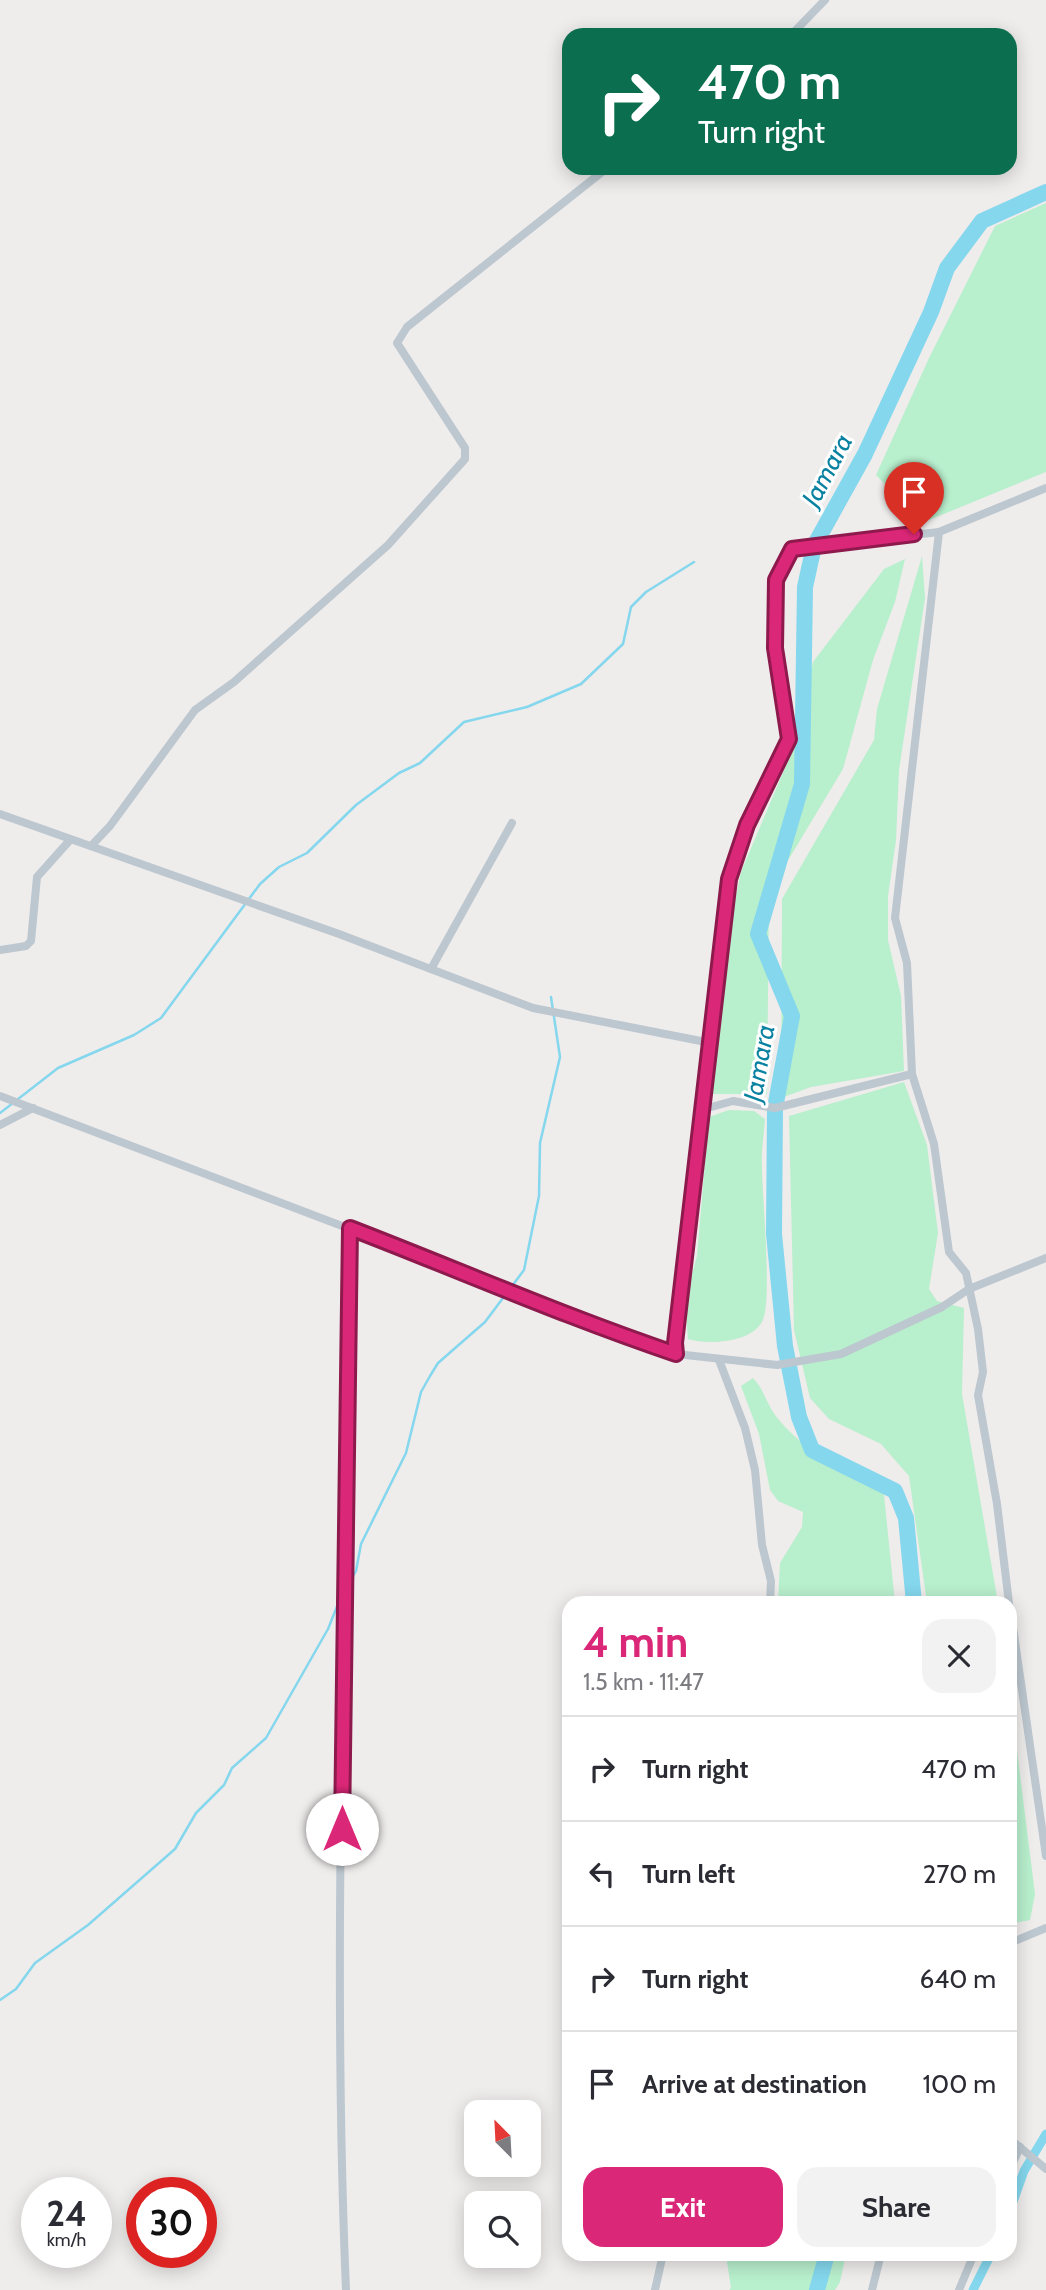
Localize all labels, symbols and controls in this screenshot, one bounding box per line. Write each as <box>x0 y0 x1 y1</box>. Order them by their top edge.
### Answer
text: 470 m <box>698 52 841 111</box>
icon: right <box>583 56 674 147</box>
text: Turn right <box>698 112 825 151</box>
water label: Jamara <box>794 428 859 513</box>
pin <box>884 462 944 534</box>
icon: arrive <box>895 473 933 511</box>
water label: Jamara <box>736 1022 781 1106</box>
text: 4 min <box>583 1616 688 1668</box>
button: close <box>922 1619 996 1693</box>
text: 1.5 km · 11:47 <box>583 1668 704 1696</box>
icon: right <box>583 1750 621 1788</box>
text: Turn right <box>642 1753 748 1785</box>
text: 470 m <box>921 1753 996 1785</box>
position arrow <box>305 1792 379 1866</box>
icon: left <box>583 1855 621 1893</box>
text: Turn left <box>642 1858 735 1890</box>
text: 270 m <box>923 1858 996 1890</box>
icon: right <box>583 1960 621 1998</box>
text: Turn right <box>642 1963 748 1995</box>
text: 640 m <box>919 1963 996 1995</box>
icon: arrive <box>583 2065 621 2103</box>
text: Arrive at destination <box>642 2068 867 2100</box>
text: 100 m <box>923 2068 996 2100</box>
north arrow <box>464 2100 541 2177</box>
map controls <box>464 2100 541 2268</box>
button: Exit <box>583 2167 783 2247</box>
button: Share <box>797 2167 996 2247</box>
speed limit sign: 30 <box>126 2177 217 2268</box>
button: search <box>464 2191 541 2268</box>
text: 24 <box>46 2192 87 2235</box>
text: km/h <box>47 2229 86 2251</box>

